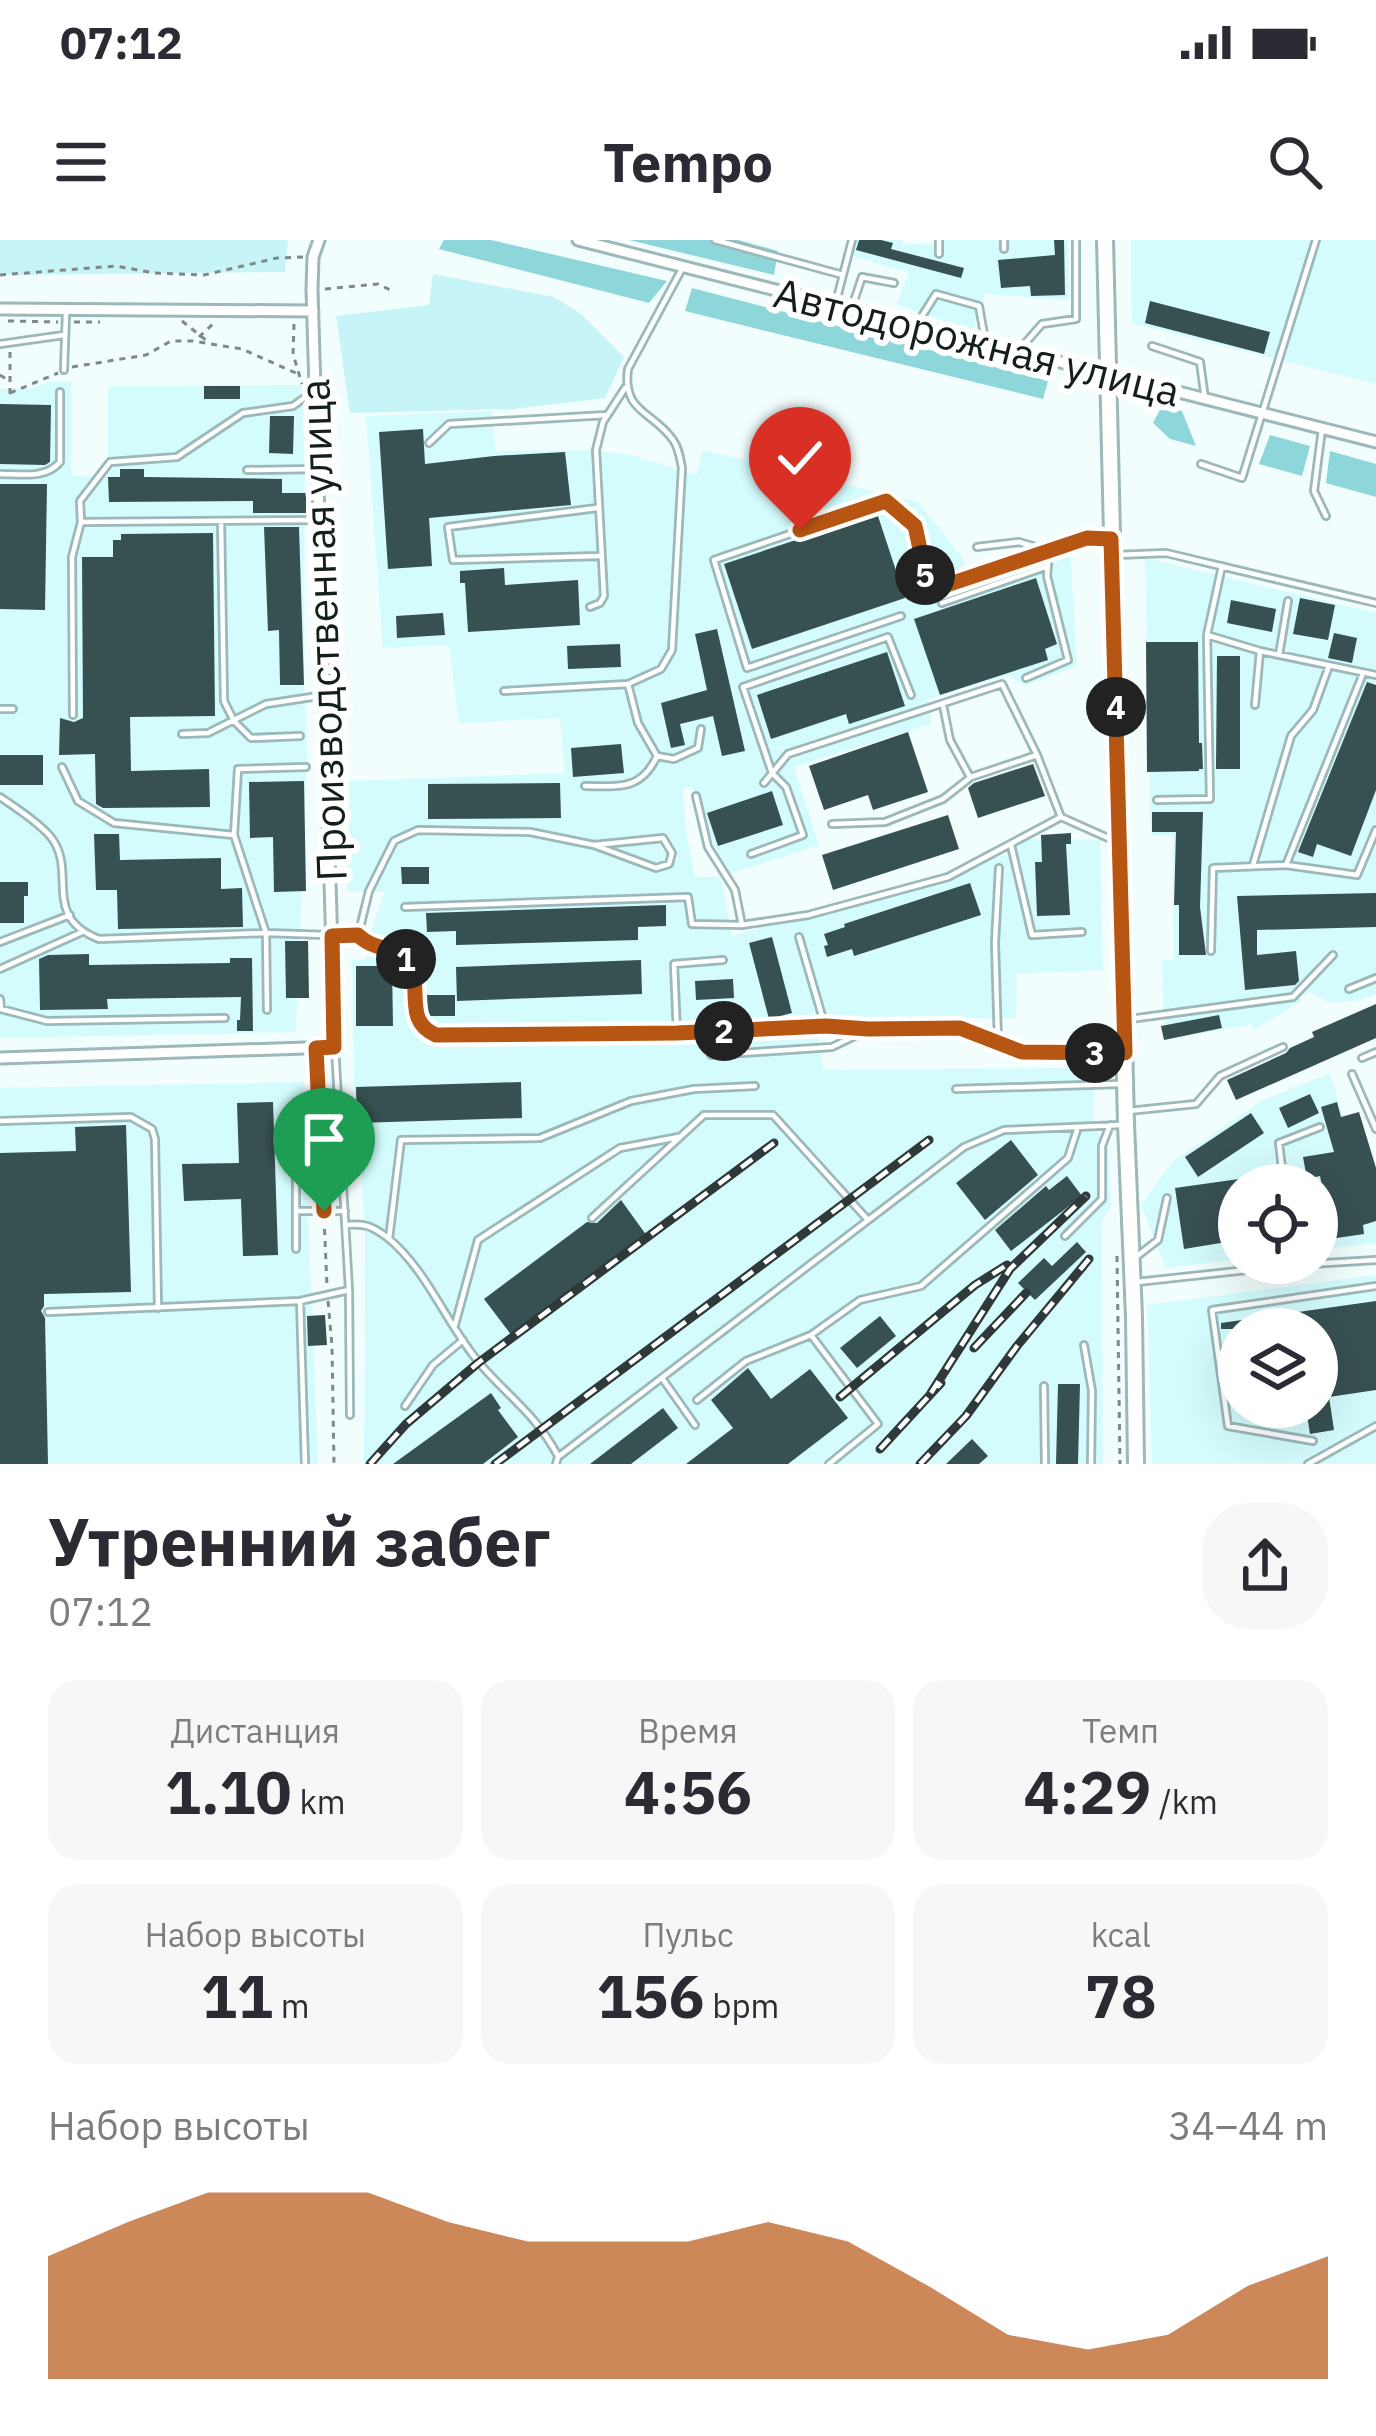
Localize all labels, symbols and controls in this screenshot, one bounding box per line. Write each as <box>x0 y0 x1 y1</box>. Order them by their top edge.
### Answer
text: 07:12 <box>60 13 183 71</box>
text: Tempo <box>603 127 773 197</box>
icon: menu <box>48 129 114 195</box>
icon: search <box>1262 129 1328 195</box>
street label: Автодорожная улица <box>768 264 1186 419</box>
street label: Производственная улица <box>286 378 359 882</box>
pin <box>749 407 851 530</box>
icon: check <box>767 425 833 491</box>
pin: 5 <box>895 545 955 605</box>
text: 5 <box>915 553 935 596</box>
pin: 4 <box>1086 677 1146 737</box>
text: 4 <box>1106 685 1126 728</box>
pin: 1 <box>376 929 436 989</box>
text: 1 <box>396 937 416 980</box>
pin: 2 <box>694 1001 754 1061</box>
text: 2 <box>714 1009 734 1052</box>
pin: 3 <box>1065 1023 1125 1083</box>
text: 3 <box>1085 1031 1105 1074</box>
pin <box>273 1088 375 1211</box>
icon: arrive <box>291 1106 357 1172</box>
map controls <box>1218 1164 1338 1428</box>
button: locate <box>1218 1164 1338 1284</box>
button: layers <box>1218 1308 1338 1428</box>
text: Утренний забег <box>48 1498 551 1584</box>
button: share <box>1202 1503 1328 1629</box>
text: 07:12 <box>48 1586 153 1637</box>
text: Дистанция <box>171 1709 340 1752</box>
text: Время <box>638 1709 738 1752</box>
text: Темп <box>1082 1709 1159 1752</box>
text: 1.10 <box>165 1752 292 1831</box>
text: 4:56 <box>624 1752 752 1831</box>
text: 4:29 <box>1023 1752 1151 1831</box>
text: km <box>292 1780 346 1823</box>
text: /km <box>1151 1780 1218 1823</box>
text: Набор высоты <box>145 1913 366 1956</box>
text: Пульс <box>642 1913 734 1956</box>
text: kcal <box>1091 1913 1151 1956</box>
text: 11 <box>201 1956 273 2035</box>
text: 156 <box>597 1956 705 2035</box>
text: 78 <box>1085 1956 1157 2035</box>
text: m <box>273 1984 310 2027</box>
text: bpm <box>705 1984 779 2027</box>
text: Набор высоты <box>48 2100 310 2151</box>
text: 34–44 m <box>1168 2100 1328 2151</box>

